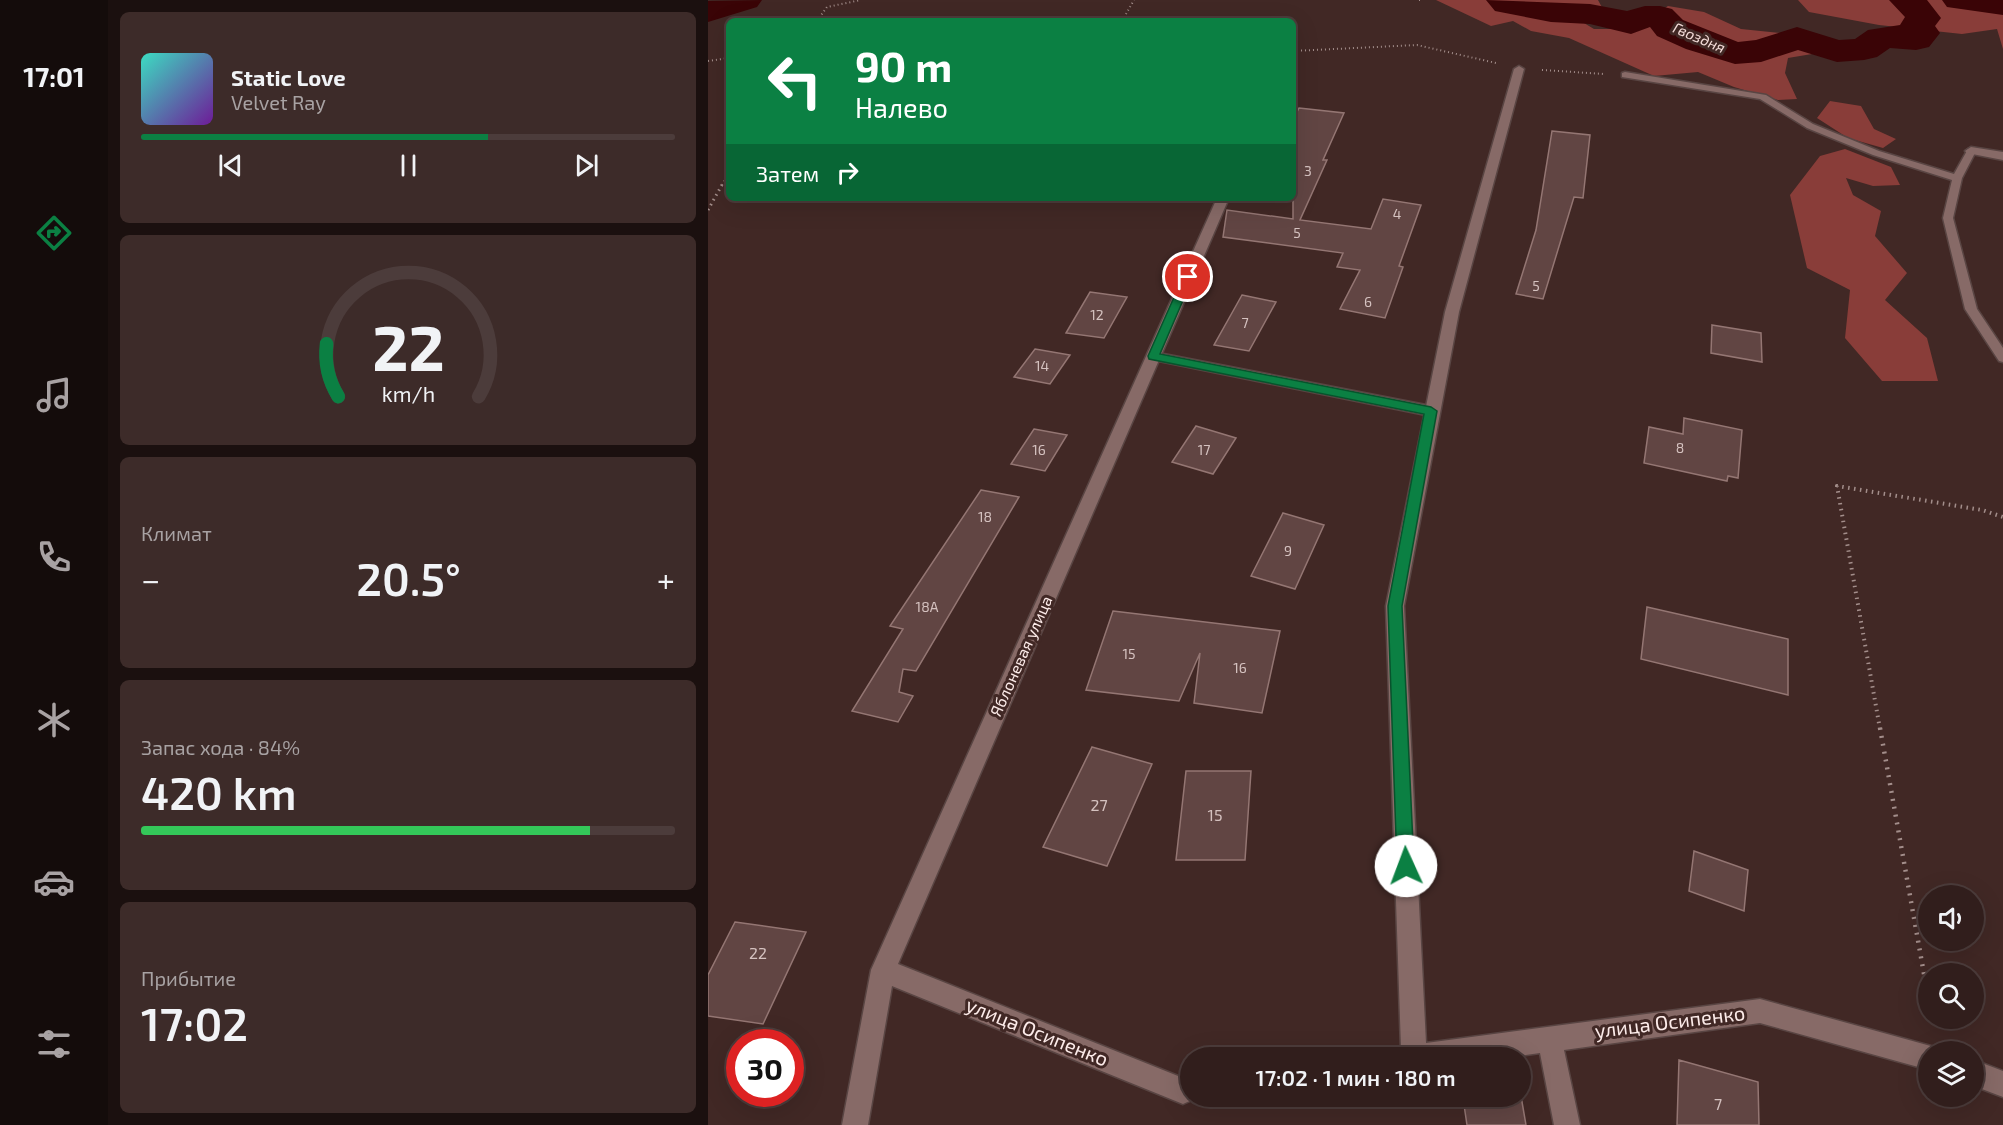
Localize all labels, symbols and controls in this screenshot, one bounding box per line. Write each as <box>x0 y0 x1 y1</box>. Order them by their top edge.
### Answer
water label: Гвоздня <box>1671 18 1728 56</box>
text: 90 m <box>855 40 952 90</box>
icon: left <box>756 42 834 120</box>
text: 17:01 <box>23 60 85 92</box>
text: Static Love <box>231 64 346 90</box>
text: Velvet Ray <box>231 90 326 114</box>
text: Налево <box>855 91 948 123</box>
icon: previous <box>214 149 247 182</box>
icon: pause <box>392 149 425 182</box>
icon: next <box>570 149 603 182</box>
icon: right <box>831 156 864 189</box>
text: Затем <box>756 160 819 186</box>
house number: 3 <box>1304 162 1312 179</box>
house number: 4 <box>1393 205 1401 222</box>
icon: directions <box>33 212 75 254</box>
house number: 5 <box>1293 224 1301 241</box>
pin <box>1162 251 1213 302</box>
icon: arrive <box>1171 260 1204 293</box>
house number: 5 <box>1532 277 1540 294</box>
house number: 6 <box>1364 293 1372 310</box>
house number: 12 <box>1090 306 1104 323</box>
text: 22 <box>372 309 444 384</box>
house number: 7 <box>1241 314 1249 331</box>
house number: 14 <box>1035 357 1049 374</box>
icon: music <box>33 374 75 416</box>
text: km/h <box>381 381 435 406</box>
house number: 8 <box>1676 439 1684 456</box>
house number: 16 <box>1032 441 1046 458</box>
house number: 17 <box>1198 441 1210 458</box>
house number: 18 <box>978 508 992 525</box>
text: Климат <box>141 521 212 545</box>
icon: phone <box>33 536 75 578</box>
house number: 9 <box>1284 542 1292 559</box>
text: 20.5° <box>356 551 461 605</box>
text: − <box>141 559 160 599</box>
text: + <box>657 559 675 599</box>
street label: Яблоневая улица <box>985 593 1057 719</box>
house number: 18А <box>916 598 939 615</box>
house number: 15 <box>1122 645 1136 662</box>
house number: 16 <box>1233 659 1247 676</box>
icon: climate <box>33 699 75 741</box>
text: Запас хода · 84% <box>141 735 300 759</box>
text: 420 km <box>141 765 297 819</box>
house number: 27 <box>1090 795 1108 814</box>
house number: 15 <box>1208 805 1222 824</box>
position arrow <box>1374 834 1438 898</box>
icon: car <box>33 861 75 903</box>
map controls <box>1918 885 1984 1107</box>
button: sound <box>1918 885 1984 951</box>
house number: 22 <box>749 943 767 962</box>
button: search <box>1918 963 1984 1029</box>
text: Прибытие <box>141 966 236 990</box>
street label: улица Осипенко <box>962 992 1112 1071</box>
text: 17:02 <box>141 996 248 1050</box>
street label: улица Осипенко <box>1593 1000 1747 1043</box>
icon: filters <box>33 1023 75 1065</box>
speed limit sign: 30 <box>726 1029 804 1107</box>
button: layers <box>1918 1041 1984 1107</box>
text: 17:02 · 1 мин · 180 m <box>1255 1064 1456 1090</box>
house number: 7 <box>1714 1094 1722 1113</box>

